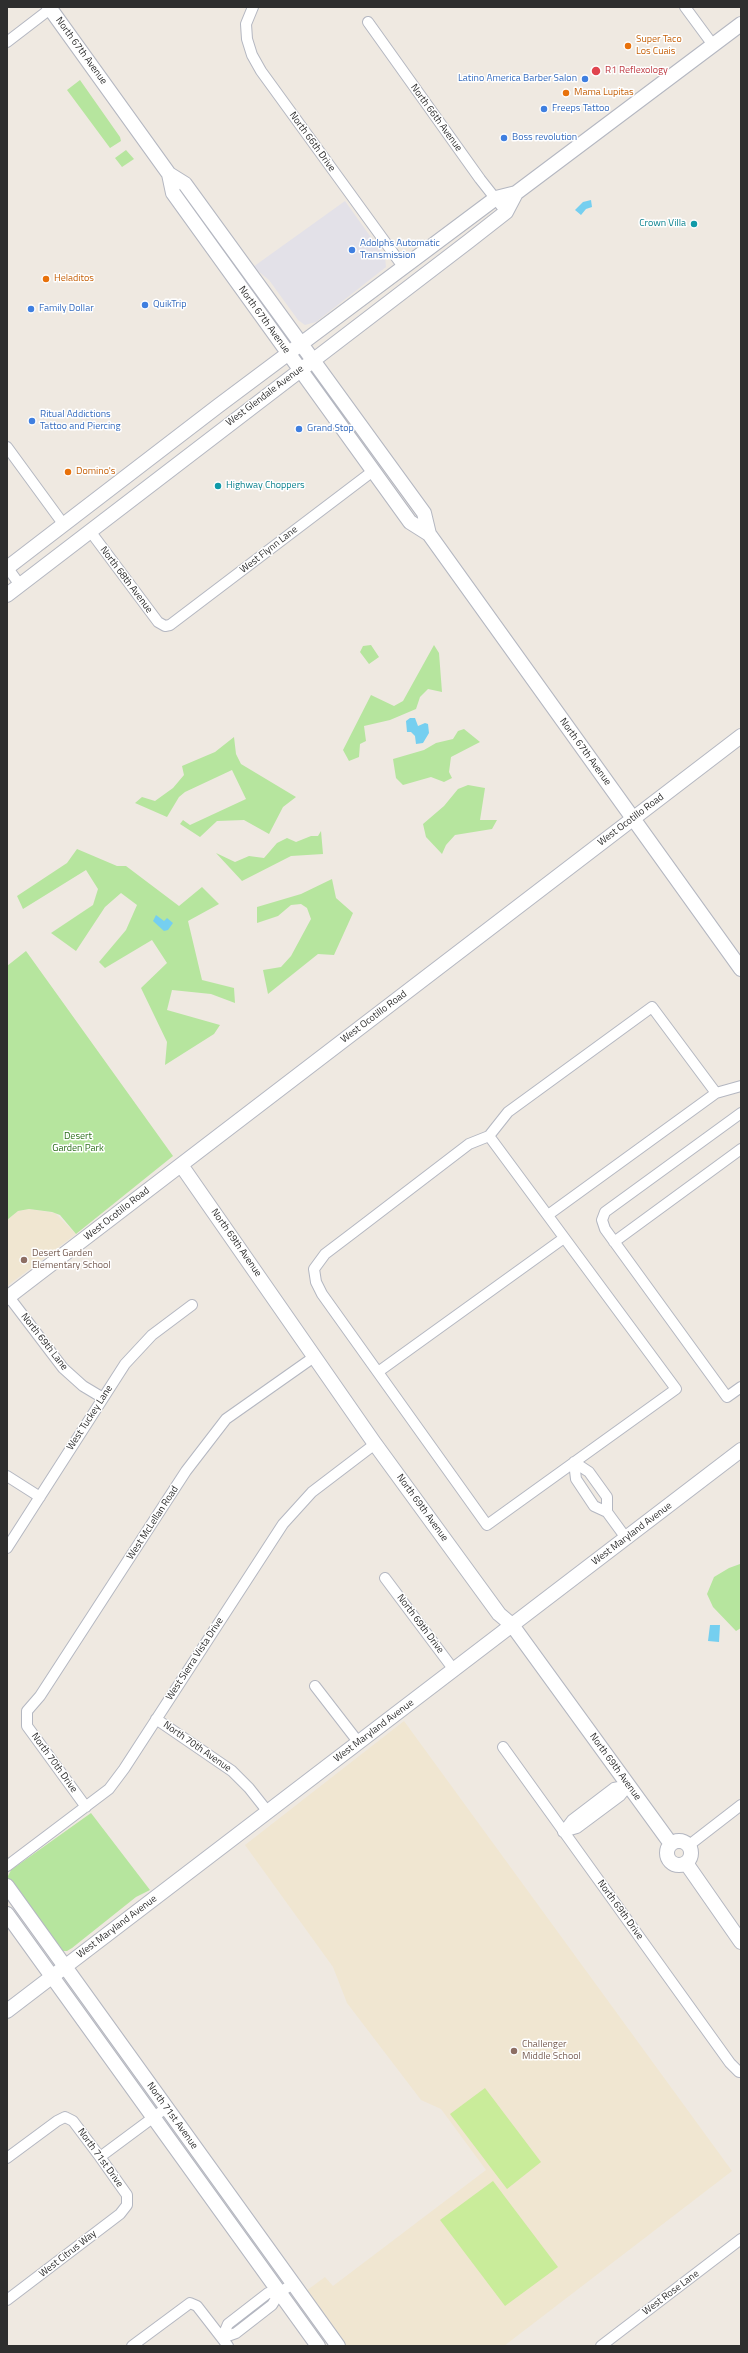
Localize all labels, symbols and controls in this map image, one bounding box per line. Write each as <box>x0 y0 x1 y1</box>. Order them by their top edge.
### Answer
street label: North 67th Avenue <box>53 15 109 87</box>
place label: Super Taco Los Cuais <box>636 34 682 58</box>
marker: Super Taco Los Cuais <box>623 41 633 51</box>
marker: R1 Reflexology <box>590 65 602 77</box>
place label: R1 Reflexology <box>605 65 668 77</box>
place label: Latino America Barber Salon <box>458 73 577 85</box>
marker: Latino America Barber Salon <box>580 74 590 84</box>
street label: North 66th Avenue <box>408 82 464 154</box>
place label: Mama Lupitas <box>574 87 634 99</box>
marker: Mama Lupitas <box>561 88 571 98</box>
place label: Freeps Tattoo <box>552 103 610 115</box>
marker: Freeps Tattoo <box>539 104 549 114</box>
street label: North 66th Drive <box>286 110 338 174</box>
place label: Boss revolution <box>512 132 577 144</box>
marker: Boss revolution <box>499 133 509 143</box>
place label: Crown Villa <box>639 218 686 230</box>
marker: Crown Villa <box>689 219 699 229</box>
place label: Adolphs Automatic Transmission <box>360 238 440 262</box>
marker: Adolphs Automatic Transmission <box>347 245 357 255</box>
place label: Heladitos <box>54 273 94 285</box>
marker: Heladitos <box>41 274 51 284</box>
street label: North 67th Avenue <box>236 284 292 356</box>
place label: QuikTrip <box>153 299 186 311</box>
marker: QuikTrip <box>140 300 150 310</box>
place label: Family Dollar <box>39 303 94 315</box>
marker: Family Dollar <box>26 304 36 314</box>
street label: West Glendale Avenue <box>224 363 306 429</box>
place label: Ritual Addictions Tattoo and Piercing <box>40 409 121 432</box>
marker: Ritual Addictions Tattoo and Piercing <box>27 416 37 426</box>
place label: Grand Stop <box>307 423 354 435</box>
marker: Grand Stop <box>294 424 304 434</box>
place label: Domino's <box>76 466 115 478</box>
marker: Domino's <box>63 467 73 477</box>
place label: Highway Choppers <box>226 480 305 492</box>
marker: Highway Choppers <box>213 481 223 491</box>
street label: West Flynn Lane <box>238 524 300 576</box>
street label: North 68th Avenue <box>97 544 155 616</box>
street label: North 67th Avenue <box>557 716 613 788</box>
street label: West Ocotillo Road <box>596 791 666 849</box>
street label: West Ocotillo Road <box>339 988 409 1046</box>
park label: Desert Garden Park <box>52 1131 104 1154</box>
street label: West Ocotillo Road <box>82 1185 152 1243</box>
street label: North 69th Avenue <box>208 1207 264 1279</box>
place label: Desert Garden Elementary School <box>32 1248 111 1272</box>
marker: Desert Garden Elementary School <box>19 1255 29 1265</box>
street label: North 69th Lane <box>18 1311 70 1373</box>
street label: West Tuckey Lane <box>65 1383 115 1453</box>
street label: North 69th Avenue <box>394 1472 450 1544</box>
street label: West McLellan Road <box>125 1484 181 1562</box>
street label: West Maryland Avenue <box>590 1500 674 1568</box>
street label: North 69th Drive <box>394 1592 446 1656</box>
street label: West Sierra Vista Drive <box>164 1615 226 1703</box>
street label: West Maryland Avenue <box>332 1697 416 1765</box>
street label: North 70th Avenue <box>161 1719 233 1775</box>
street label: North 70th Drive <box>28 1731 80 1795</box>
street label: North 69th Avenue <box>587 1731 643 1803</box>
street label: North 69th Drive <box>594 1878 646 1942</box>
street label: West Maryland Avenue <box>75 1893 159 1961</box>
place label: Challenger Middle School <box>522 2039 581 2062</box>
marker: Challenger Middle School <box>509 2046 519 2056</box>
street label: North 71st Avenue <box>144 2080 200 2152</box>
street label: North 71st Drive <box>75 2126 125 2190</box>
street label: West Citrus Way <box>37 2228 99 2280</box>
street label: West Rose Lane <box>640 2268 702 2318</box>

